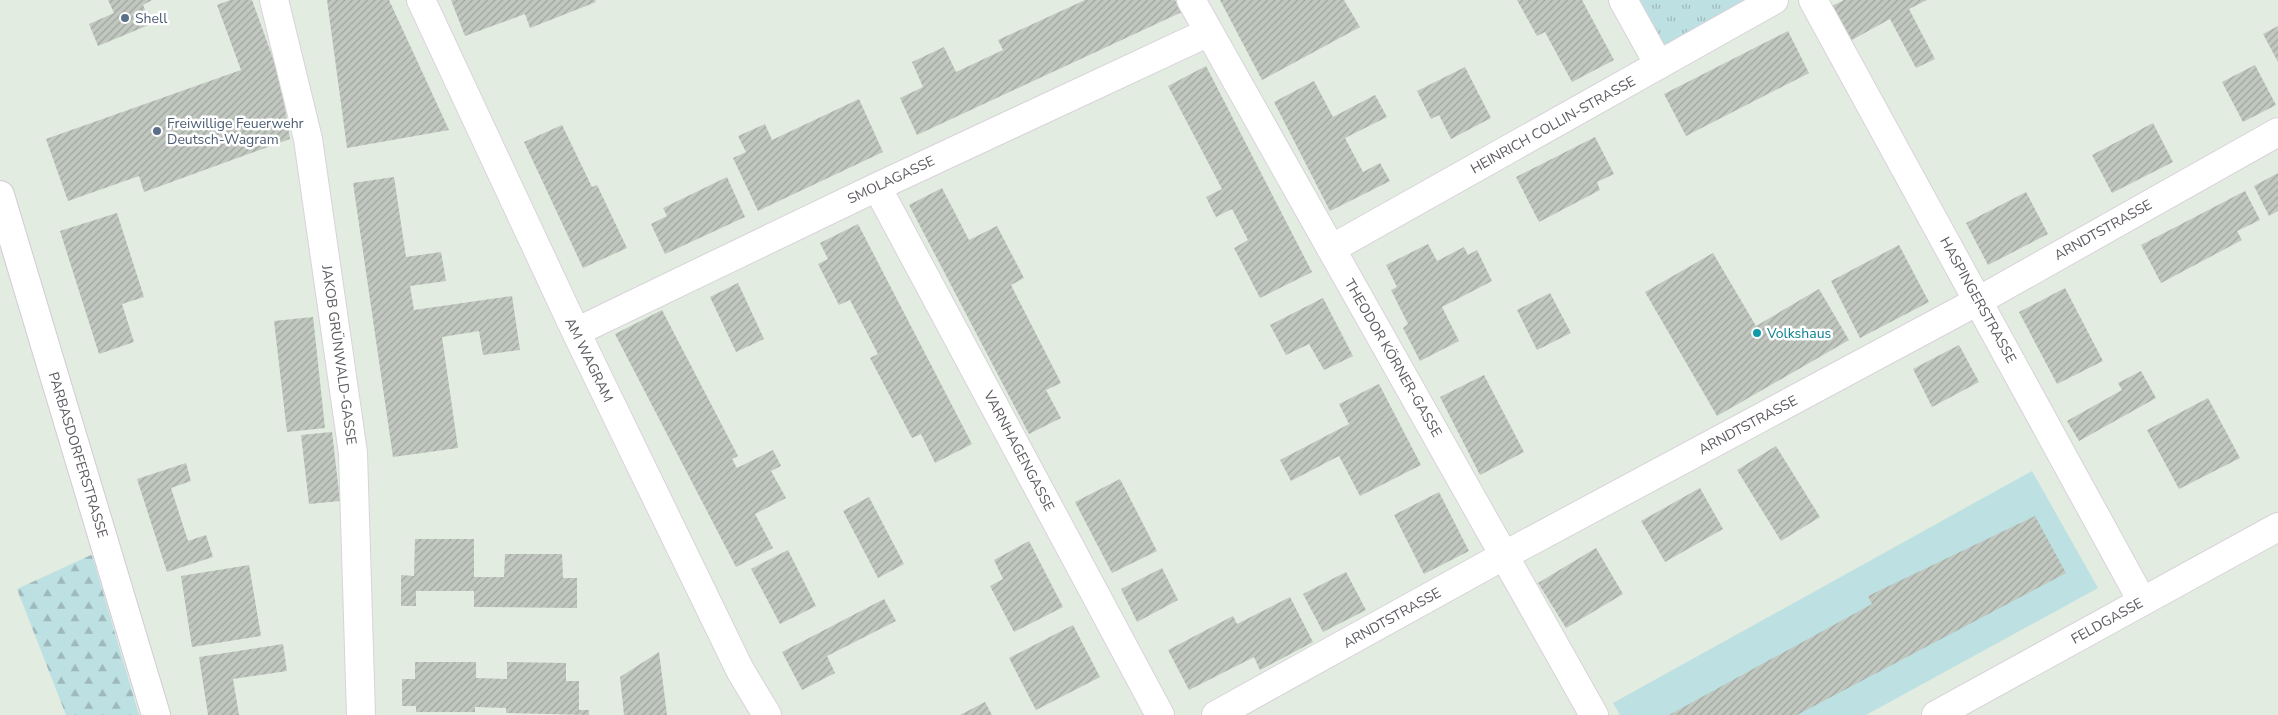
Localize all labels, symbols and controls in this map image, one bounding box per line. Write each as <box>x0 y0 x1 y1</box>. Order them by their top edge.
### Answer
place label: Shell <box>135 9 168 28</box>
marker: Shell <box>119 12 131 24</box>
street label: HEINRICH COLLIN-STRASSE <box>1467 72 1639 178</box>
place label: Freiwillige Feuerwehr Deutsch-Wagram <box>167 114 304 149</box>
marker: Freiwillige Feuerwehr Deutsch-Wagram <box>151 125 163 137</box>
street label: SMOLAGASSE <box>844 151 938 209</box>
street label: ARNDTSTRASSE <box>2051 195 2155 265</box>
street label: HASPINGERSTRASSE <box>1935 234 2021 366</box>
street label: JAKOB GRÜNWALD-GASSE <box>317 263 361 446</box>
street label: THEODOR KÖRNER-GASSE <box>1340 275 1446 441</box>
street label: AM WAGRAM <box>560 314 618 406</box>
place label: Volkshaus <box>1766 324 1832 343</box>
marker: Volkshaus <box>1751 327 1763 339</box>
street label: PARBASDORFERSTRASSE <box>44 370 112 540</box>
street label: VARNHAGENGASSE <box>979 387 1059 515</box>
street label: ARNDTSTRASSE <box>1695 391 1801 459</box>
street label: ARNDTSTRASSE <box>1340 583 1444 653</box>
street label: FELDGASSE <box>2068 593 2146 649</box>

